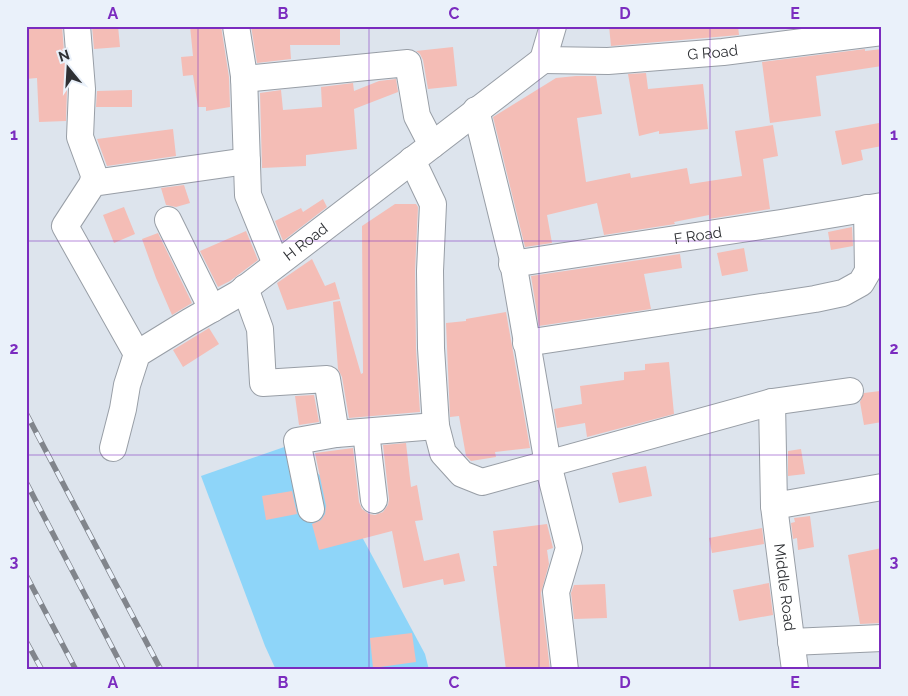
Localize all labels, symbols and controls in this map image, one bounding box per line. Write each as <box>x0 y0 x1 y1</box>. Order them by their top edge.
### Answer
text: A <box>108 4 119 23</box>
text: B <box>278 4 289 23</box>
text: C <box>449 4 460 23</box>
text: D <box>619 4 631 23</box>
text: E <box>790 4 800 23</box>
street label: G Road <box>687 41 739 64</box>
north arrow <box>42 42 92 92</box>
text: N <box>56 46 72 65</box>
text: 1 <box>10 125 18 144</box>
text: 1 <box>890 125 898 144</box>
street label: H Road <box>280 219 331 265</box>
street label: F Road <box>673 223 723 248</box>
text: 2 <box>9 339 19 358</box>
text: 2 <box>889 339 899 358</box>
street label: Middle Road <box>770 543 799 632</box>
text: 3 <box>10 552 19 571</box>
text: 3 <box>890 552 899 571</box>
text: A <box>108 673 119 692</box>
text: B <box>278 673 289 692</box>
text: C <box>449 673 460 692</box>
text: D <box>619 673 631 692</box>
text: E <box>790 673 800 692</box>

